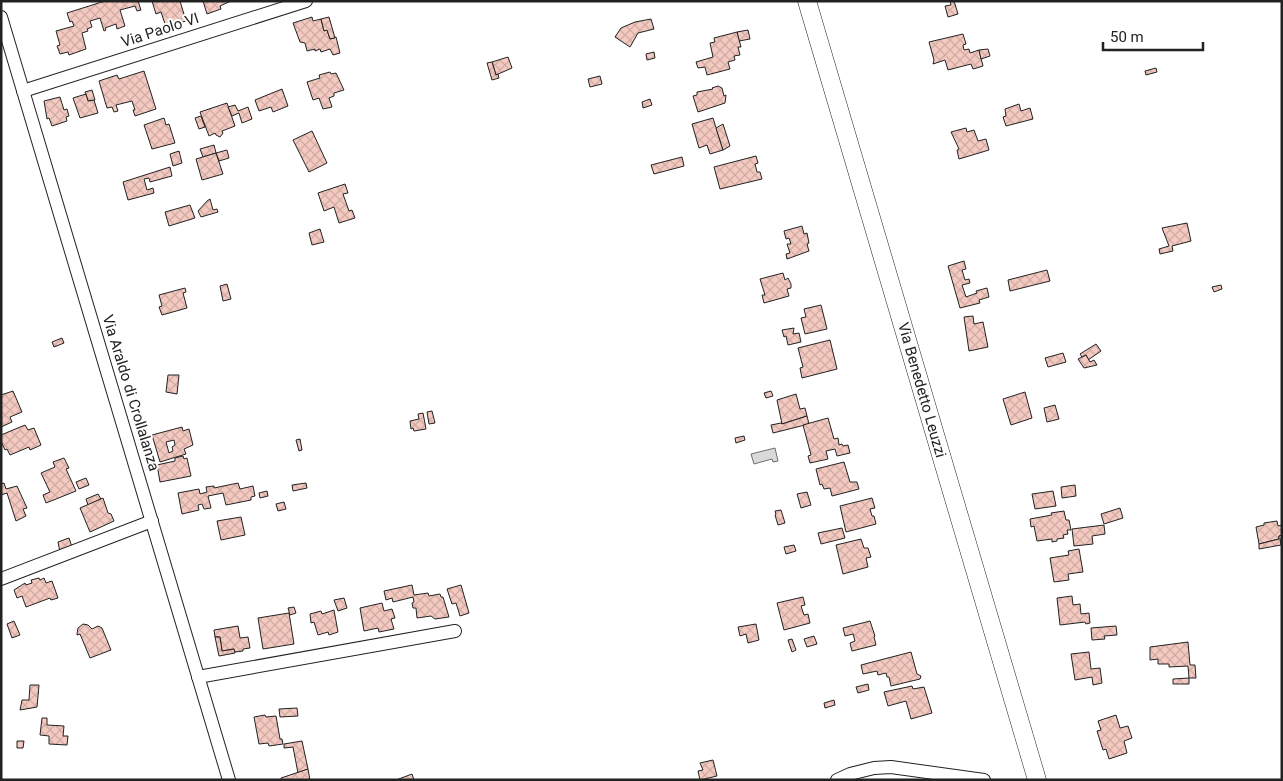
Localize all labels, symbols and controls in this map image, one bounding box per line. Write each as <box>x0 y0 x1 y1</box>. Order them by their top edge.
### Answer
street label: Via Paolo VI <box>119 9 201 51</box>
scale bar <box>1103 20 1203 52</box>
text: 50 m <box>1110 28 1144 46</box>
street label: Via Araldo di Crollalanza <box>99 313 163 473</box>
street label: Via Benedetto Leuzzi <box>894 320 950 460</box>

